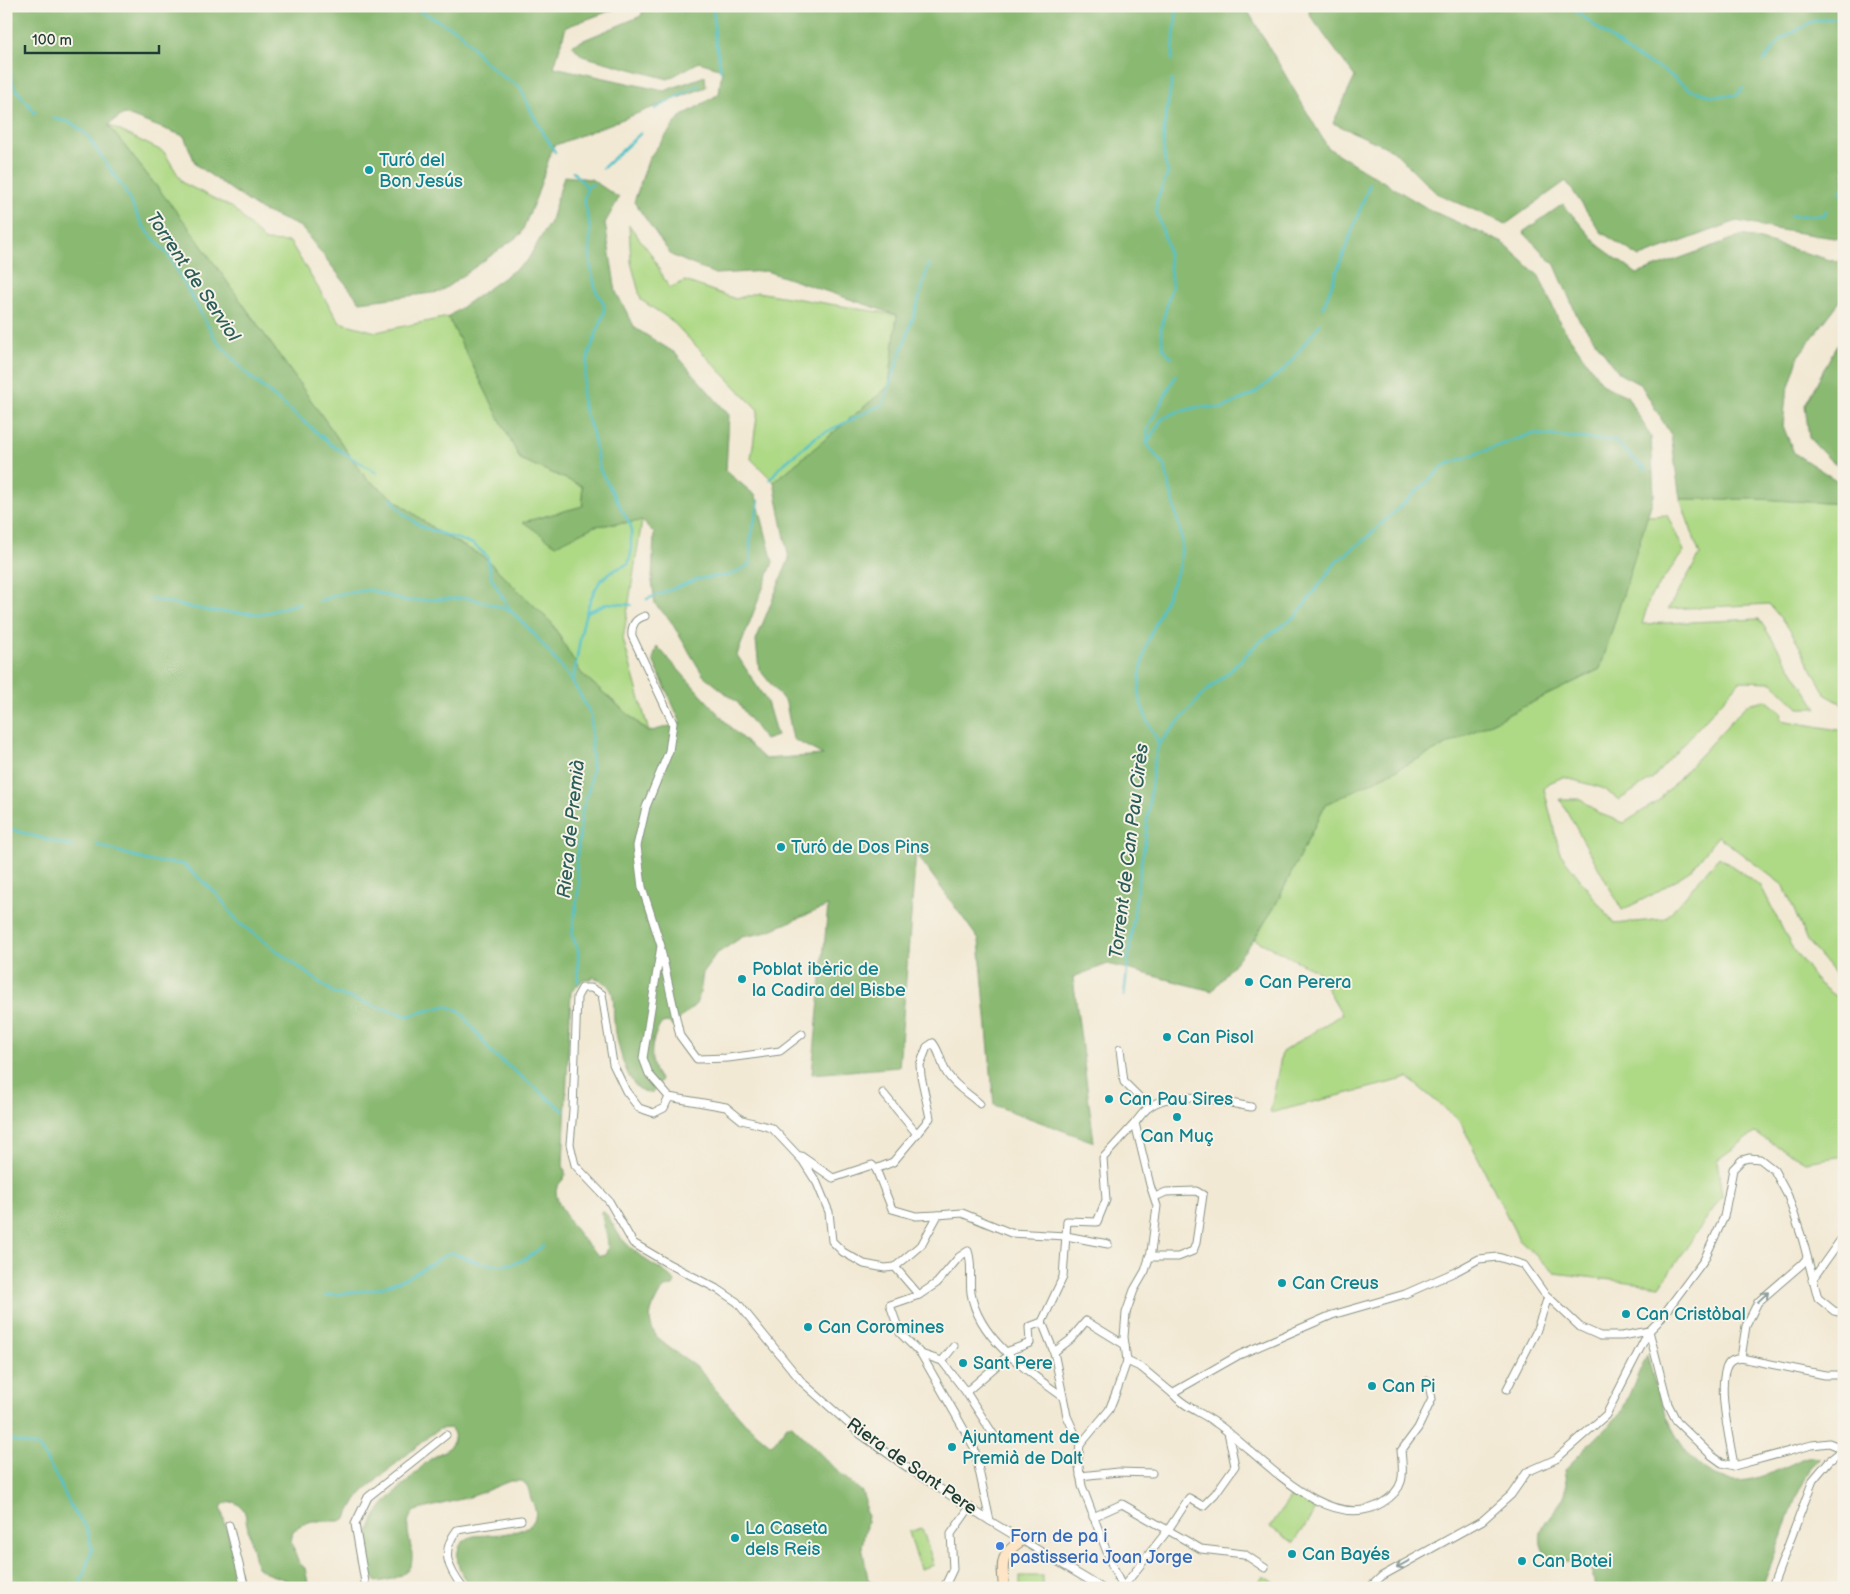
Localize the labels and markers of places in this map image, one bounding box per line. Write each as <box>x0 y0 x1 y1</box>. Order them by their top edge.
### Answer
place label: Turó del Bon Jesús <box>379 150 463 192</box>
marker: Turó del Bon Jesús <box>363 164 375 176</box>
place label: Turó de Dos Pins <box>791 837 929 858</box>
marker: Turó de Dos Pins <box>775 841 787 853</box>
place label: Poblat ibèric de la Cadira del Bisbe <box>752 959 906 1001</box>
place label: Can Perera <box>1259 972 1351 993</box>
marker: Poblat ibèric de la Cadira del Bisbe <box>736 973 748 985</box>
marker: Can Perera <box>1243 976 1255 988</box>
place label: Can Pisol <box>1177 1027 1254 1048</box>
marker: Can Pisol <box>1161 1031 1173 1043</box>
place label: Can Pau Sires <box>1119 1089 1233 1110</box>
marker: Can Pau Sires <box>1103 1093 1115 1105</box>
marker: Can Muç <box>1171 1111 1183 1123</box>
place label: Can Muç <box>1140 1126 1214 1147</box>
place label: Can Creus <box>1292 1273 1379 1294</box>
marker: Can Creus <box>1276 1277 1288 1289</box>
place label: Can Cristòbal <box>1636 1304 1746 1325</box>
marker: Can Cristòbal <box>1620 1308 1632 1320</box>
place label: Can Coromines <box>818 1317 944 1338</box>
marker: Can Coromines <box>802 1321 814 1333</box>
place label: Sant Pere <box>973 1353 1053 1374</box>
marker: Sant Pere <box>957 1357 969 1369</box>
place label: Can Pi <box>1382 1376 1436 1397</box>
marker: Can Pi <box>1366 1380 1378 1392</box>
place label: Ajuntament de Premià de Dalt <box>962 1427 1083 1469</box>
marker: Ajuntament de Premià de Dalt <box>946 1441 958 1453</box>
place label: La Caseta dels Reis <box>745 1518 828 1560</box>
place label: Forn de pa i pastisseria Joan Jorge <box>1010 1526 1193 1568</box>
marker: La Caseta dels Reis <box>729 1532 741 1544</box>
marker: Forn de pa i pastisseria Joan Jorge <box>994 1540 1006 1552</box>
place label: Can Bayés <box>1302 1544 1390 1565</box>
marker: Can Bayés <box>1286 1548 1298 1560</box>
place label: Can Botei <box>1532 1551 1612 1572</box>
marker: Can Botei <box>1516 1555 1528 1567</box>

